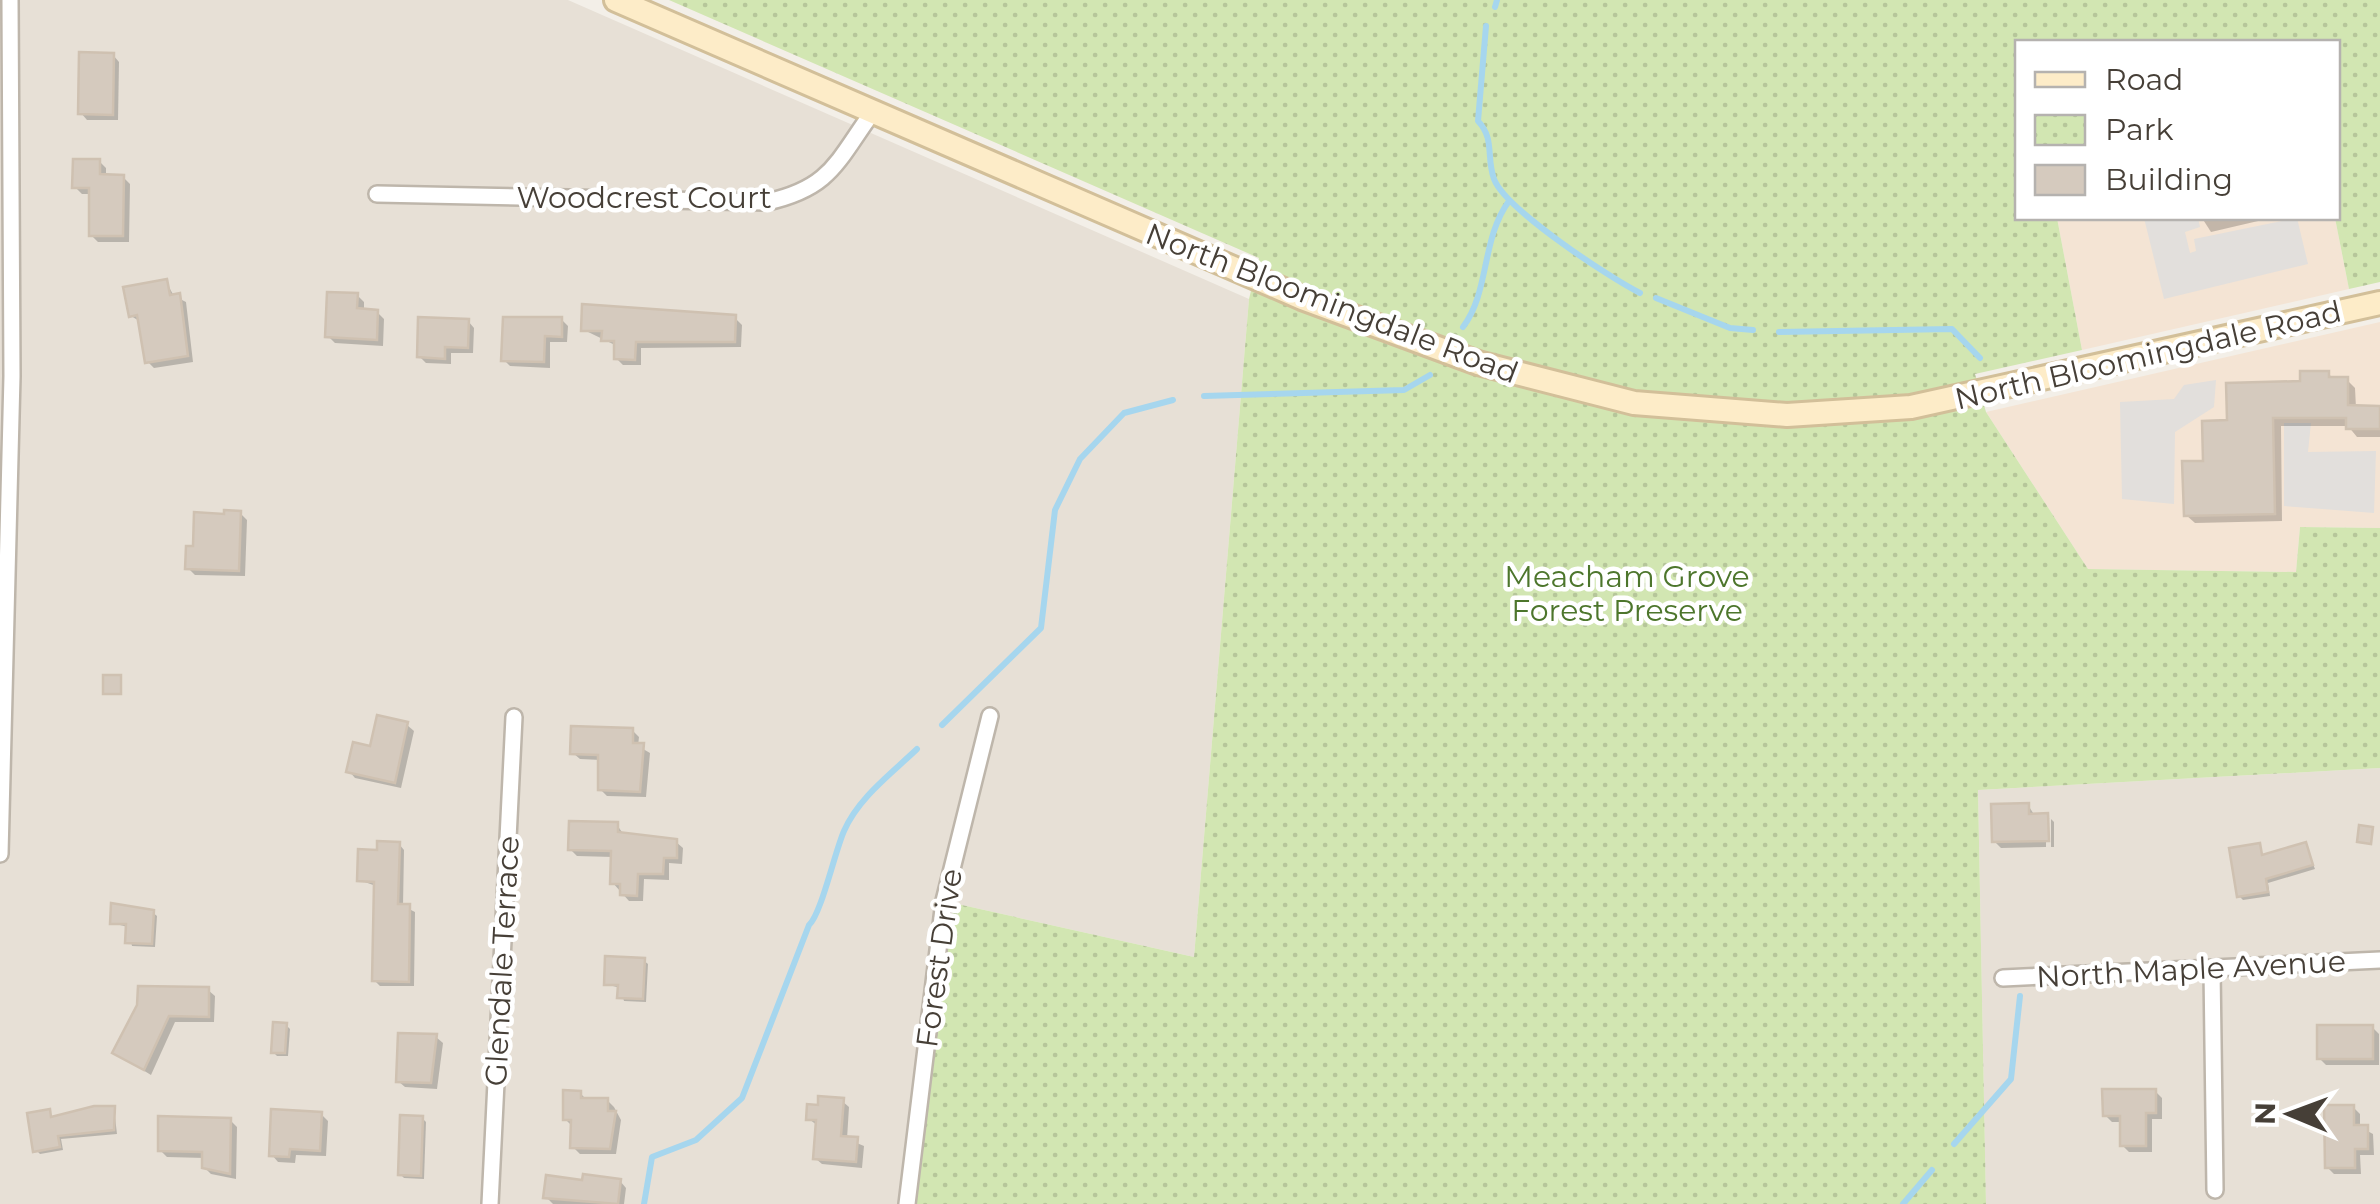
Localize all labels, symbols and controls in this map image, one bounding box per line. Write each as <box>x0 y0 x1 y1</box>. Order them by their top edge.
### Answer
legend <box>2015 40 2340 220</box>
text: Road <box>2105 61 2183 98</box>
text: Park <box>2105 111 2174 148</box>
text: Building <box>2105 161 2233 198</box>
street label: Woodcrest Court <box>516 179 772 216</box>
street label: North Bloomingdale Road <box>1141 215 1523 391</box>
street label: North Bloomingdale Road <box>1951 292 2345 418</box>
park label: Meacham Grove Forest Preserve <box>1504 558 1750 629</box>
street label: Glendale Terrace <box>477 835 527 1087</box>
street label: Forest Drive <box>908 866 970 1050</box>
street label: North Maple Avenue <box>2035 942 2347 996</box>
north arrow <box>2240 1064 2340 1164</box>
text: N <box>2248 1102 2282 1125</box>

